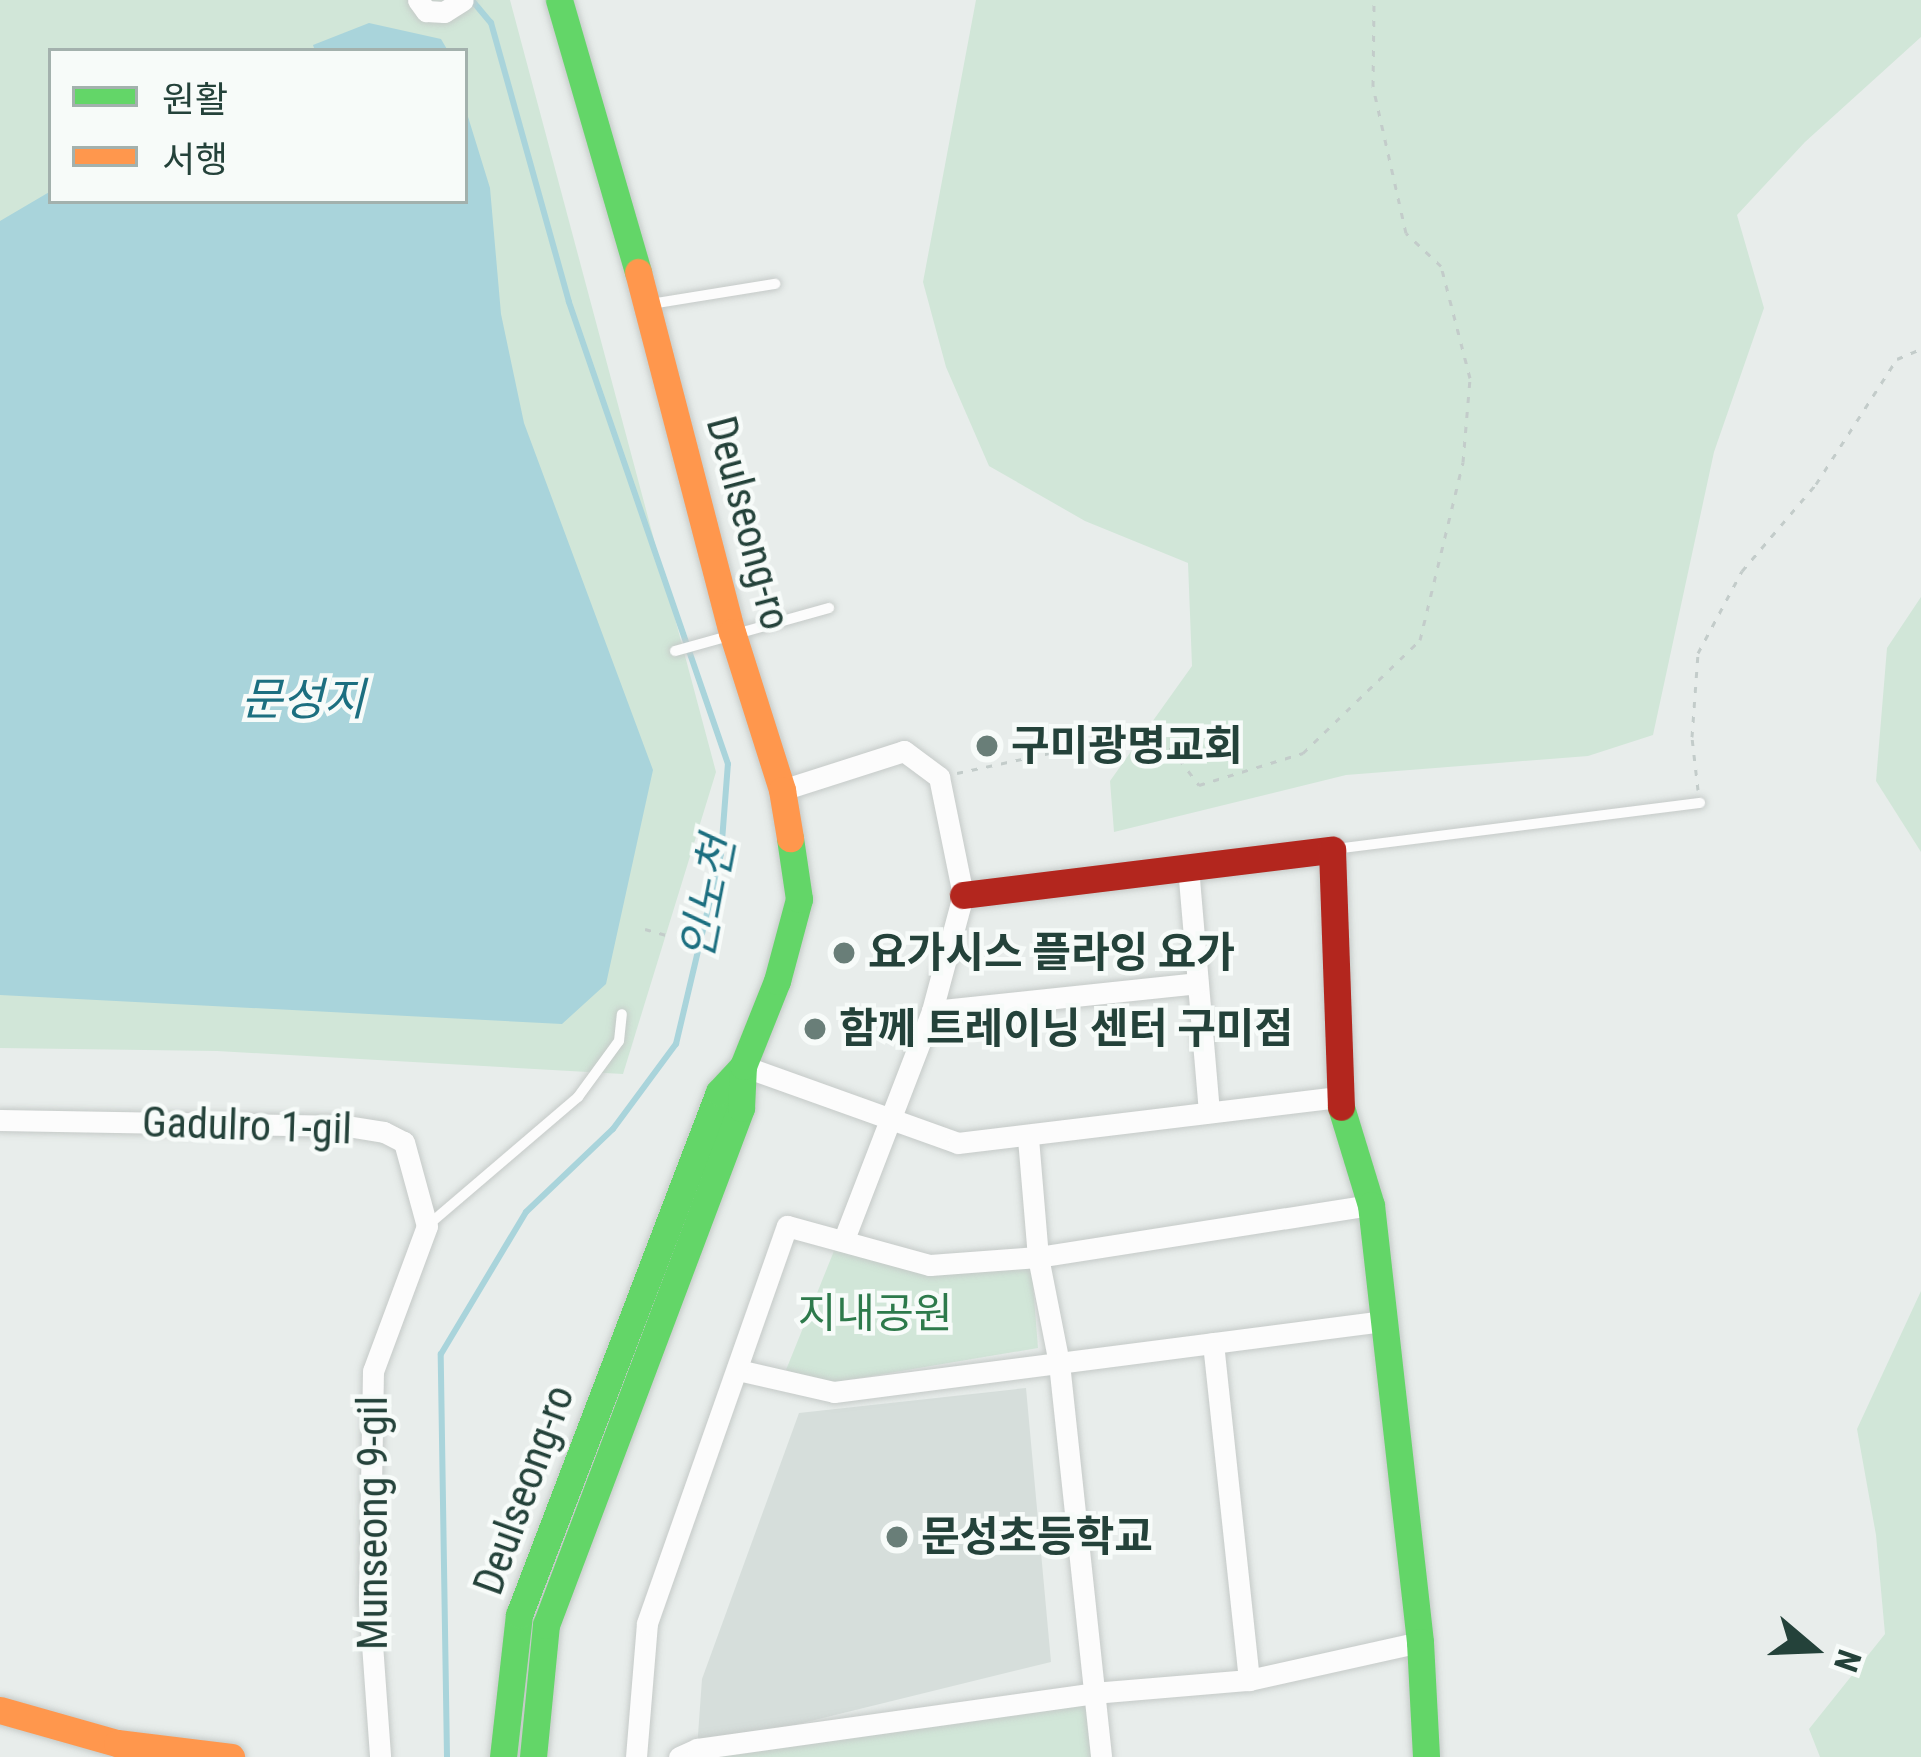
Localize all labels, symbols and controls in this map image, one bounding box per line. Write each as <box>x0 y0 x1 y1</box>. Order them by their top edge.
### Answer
legend <box>48 48 468 204</box>
text: 원활 <box>162 79 228 121</box>
text: 서행 <box>162 139 228 181</box>
street label: Deulseong-ro <box>695 411 801 635</box>
water label: 문성지 <box>241 673 365 727</box>
place label: 구미광명교회 <box>1011 721 1243 771</box>
marker: 구미광명교회 <box>974 733 1000 759</box>
water label: 인노천 <box>670 832 746 964</box>
place label: 요가시스 플라잉 요가 <box>868 928 1235 978</box>
marker: 요가시스 플라잉 요가 <box>831 940 857 966</box>
place label: 함께 트레이닝 센터 구미점 <box>839 1004 1293 1054</box>
marker: 함께 트레이닝 센터 구미점 <box>802 1016 828 1042</box>
street label: Gadulro 1-gil <box>141 1097 353 1155</box>
park label: 지내공원 <box>798 1289 952 1339</box>
street label: Deulseong-ro <box>463 1379 585 1601</box>
street label: Munseong 9-gil <box>348 1396 398 1650</box>
place label: 문성초등학교 <box>921 1512 1153 1562</box>
marker: 문성초등학교 <box>884 1524 910 1550</box>
north arrow <box>1753 1589 1873 1709</box>
text: N <box>1826 1645 1869 1677</box>

